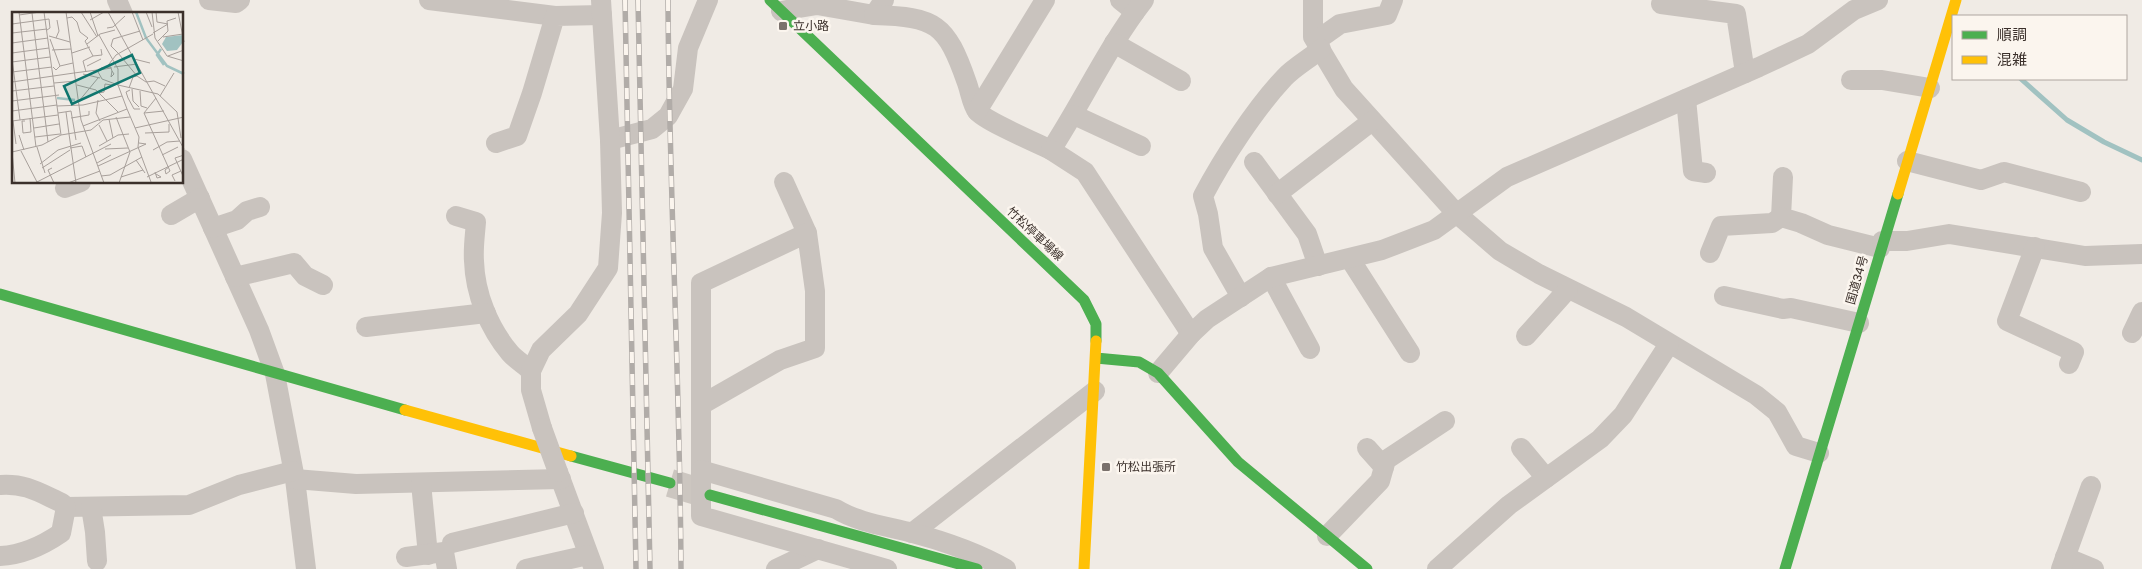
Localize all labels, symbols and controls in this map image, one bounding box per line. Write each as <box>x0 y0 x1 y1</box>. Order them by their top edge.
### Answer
inset map <box>12 12 184 184</box>
legend <box>1952 15 2127 80</box>
place label: 立小路 <box>793 18 829 33</box>
marker: 立小路 <box>777 20 789 32</box>
text: 順調 <box>1997 25 2027 43</box>
text: 混雑 <box>1997 50 2027 68</box>
street label: 竹松停車場線 <box>1004 204 1067 264</box>
street label: 国道34号 <box>1842 254 1871 306</box>
place label: 竹松出張所 <box>1116 459 1176 474</box>
marker: 竹松出張所 <box>1100 461 1112 473</box>

